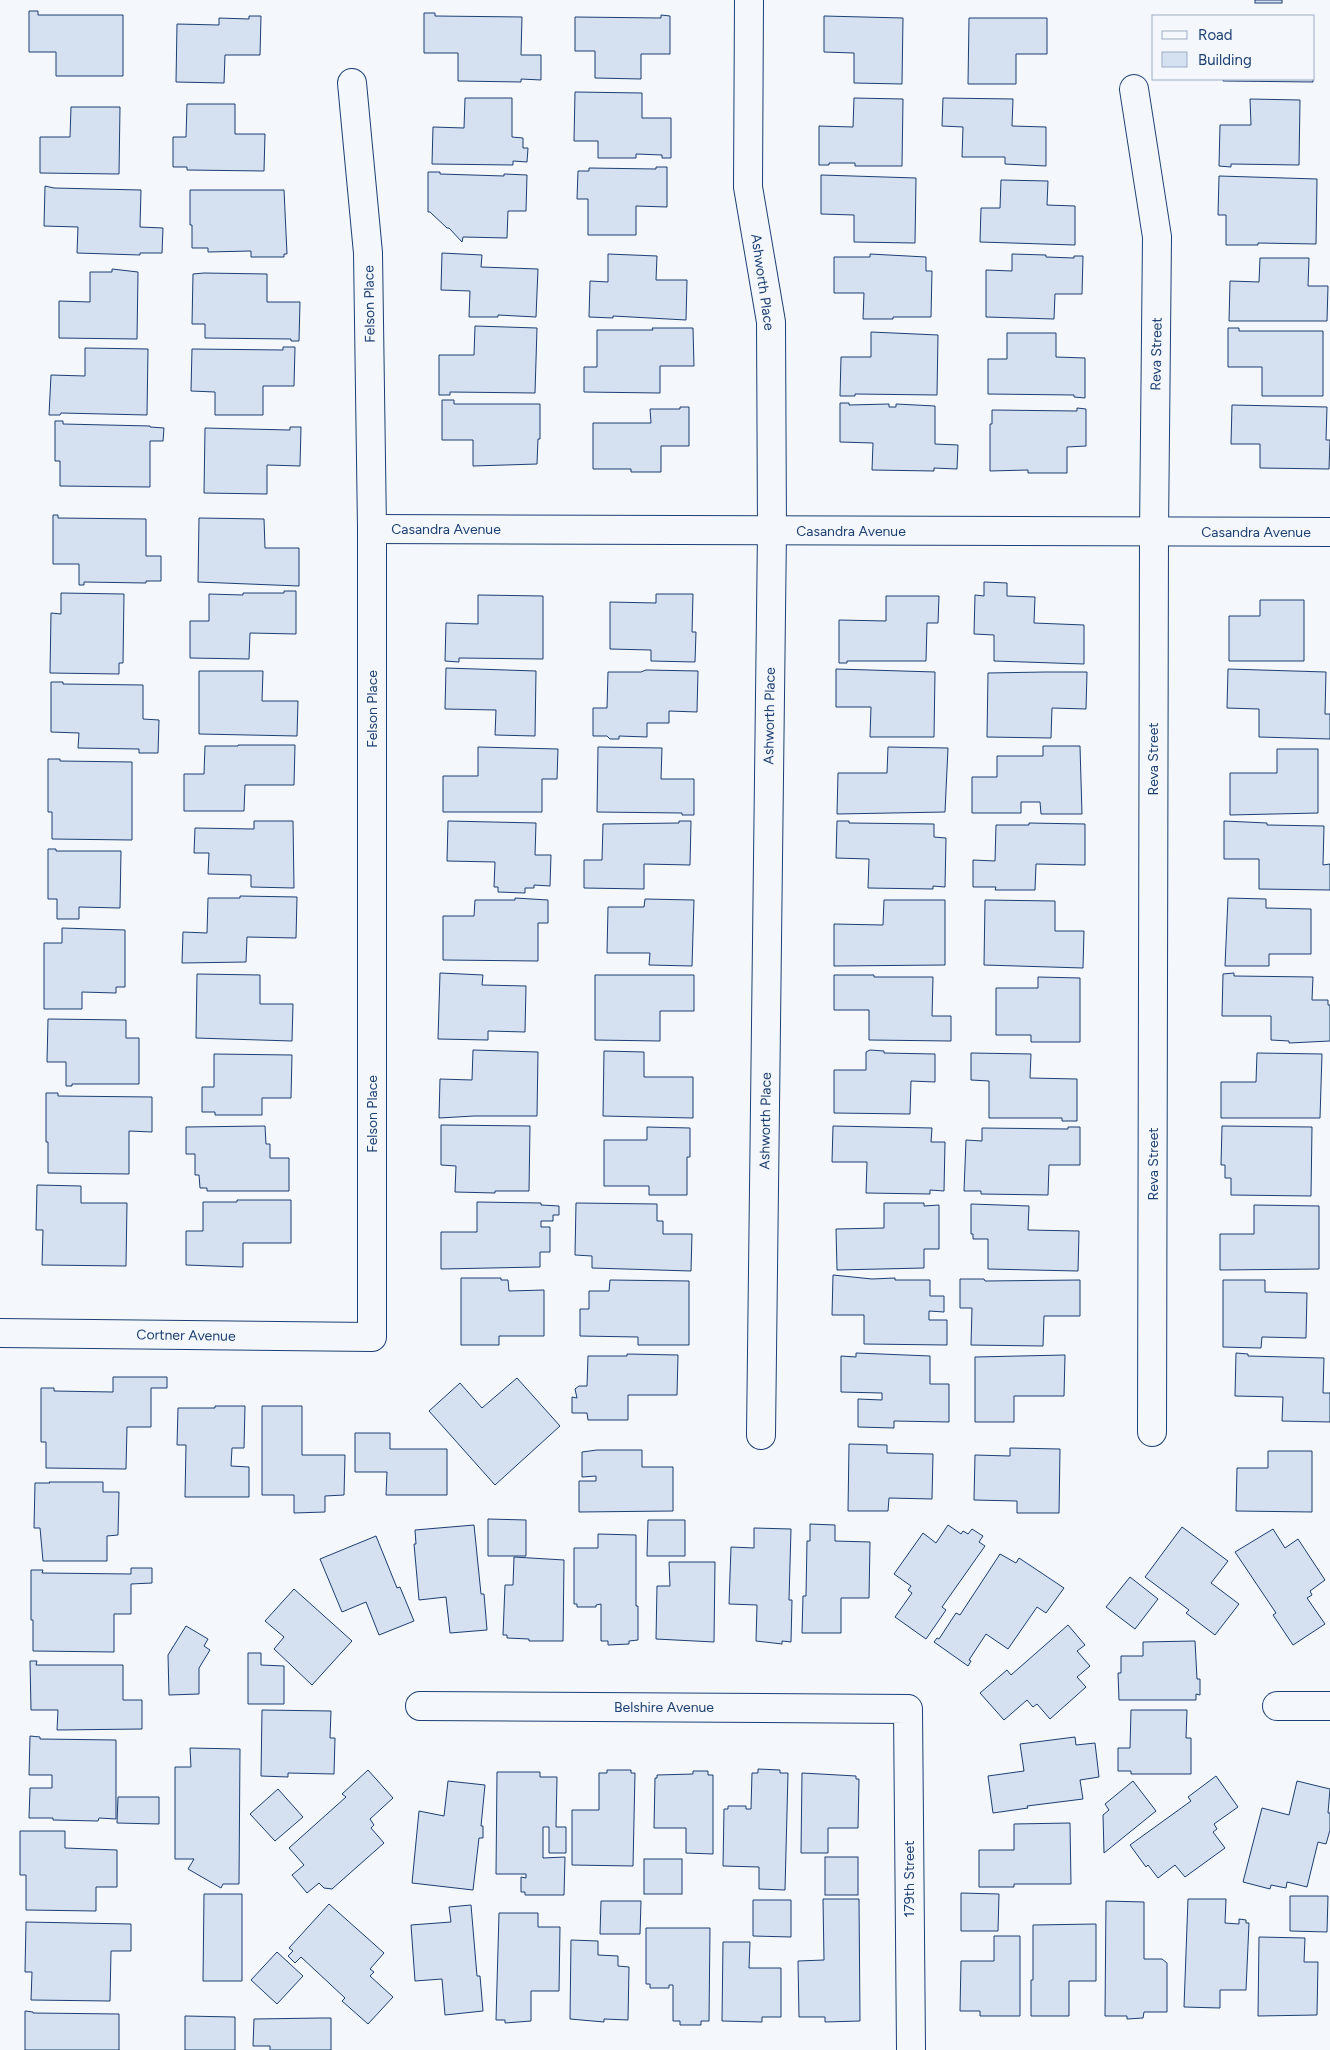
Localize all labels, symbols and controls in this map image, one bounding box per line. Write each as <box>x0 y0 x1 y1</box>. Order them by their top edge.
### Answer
legend <box>1152 15 1315 80</box>
text: Road <box>1198 26 1233 44</box>
text: Building <box>1198 51 1252 69</box>
street label: Ashworth Place <box>747 233 778 332</box>
street label: Felson Place <box>360 265 379 343</box>
street label: Reva Street <box>1147 317 1166 391</box>
street label: Casandra Avenue <box>391 521 501 538</box>
street label: Casandra Avenue <box>796 523 906 540</box>
street label: Casandra Avenue <box>1201 524 1311 541</box>
street label: Ashworth Place <box>760 667 779 765</box>
street label: Felson Place <box>364 670 381 748</box>
street label: Reva Street <box>1145 722 1162 796</box>
street label: Ashworth Place <box>756 1072 775 1170</box>
street label: Felson Place <box>364 1075 381 1153</box>
street label: Reva Street <box>1145 1127 1162 1201</box>
street label: Cortner Avenue <box>136 1326 236 1345</box>
street label: Belshire Avenue <box>614 1699 714 1716</box>
street label: 179th Street <box>901 1841 918 1918</box>

